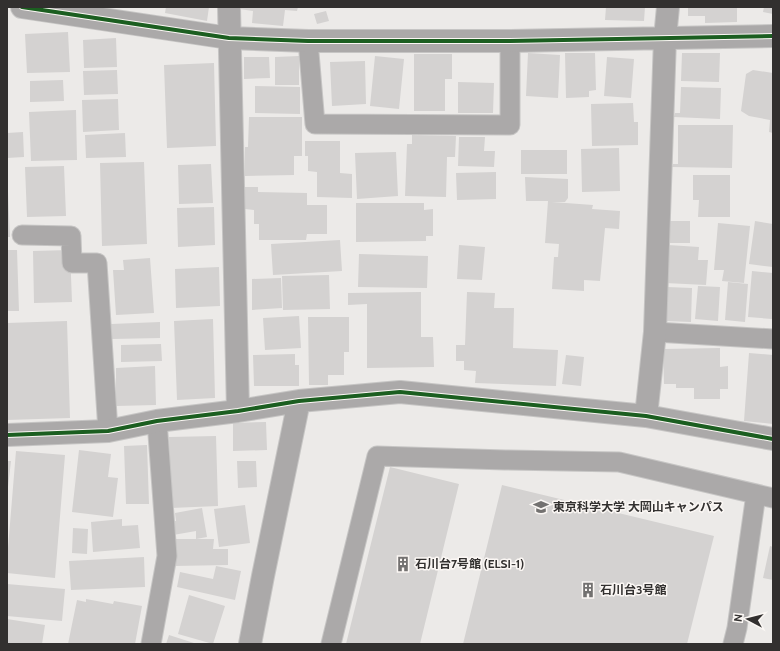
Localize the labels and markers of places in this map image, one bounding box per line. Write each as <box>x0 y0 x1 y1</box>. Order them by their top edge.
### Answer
school or university icon: 東京科学大学 大岡山キャンパス <box>532 498 550 516</box>
place label: 東京科学大学 大岡山キャンパス <box>553 499 724 514</box>
building icon: 石川台7号館 (ELSI-1) <box>394 555 412 573</box>
place label: 石川台7号館 (ELSI-1) <box>415 556 524 571</box>
building icon: 石川台3号館 <box>579 581 597 599</box>
place label: 石川台3号館 <box>600 582 666 597</box>

